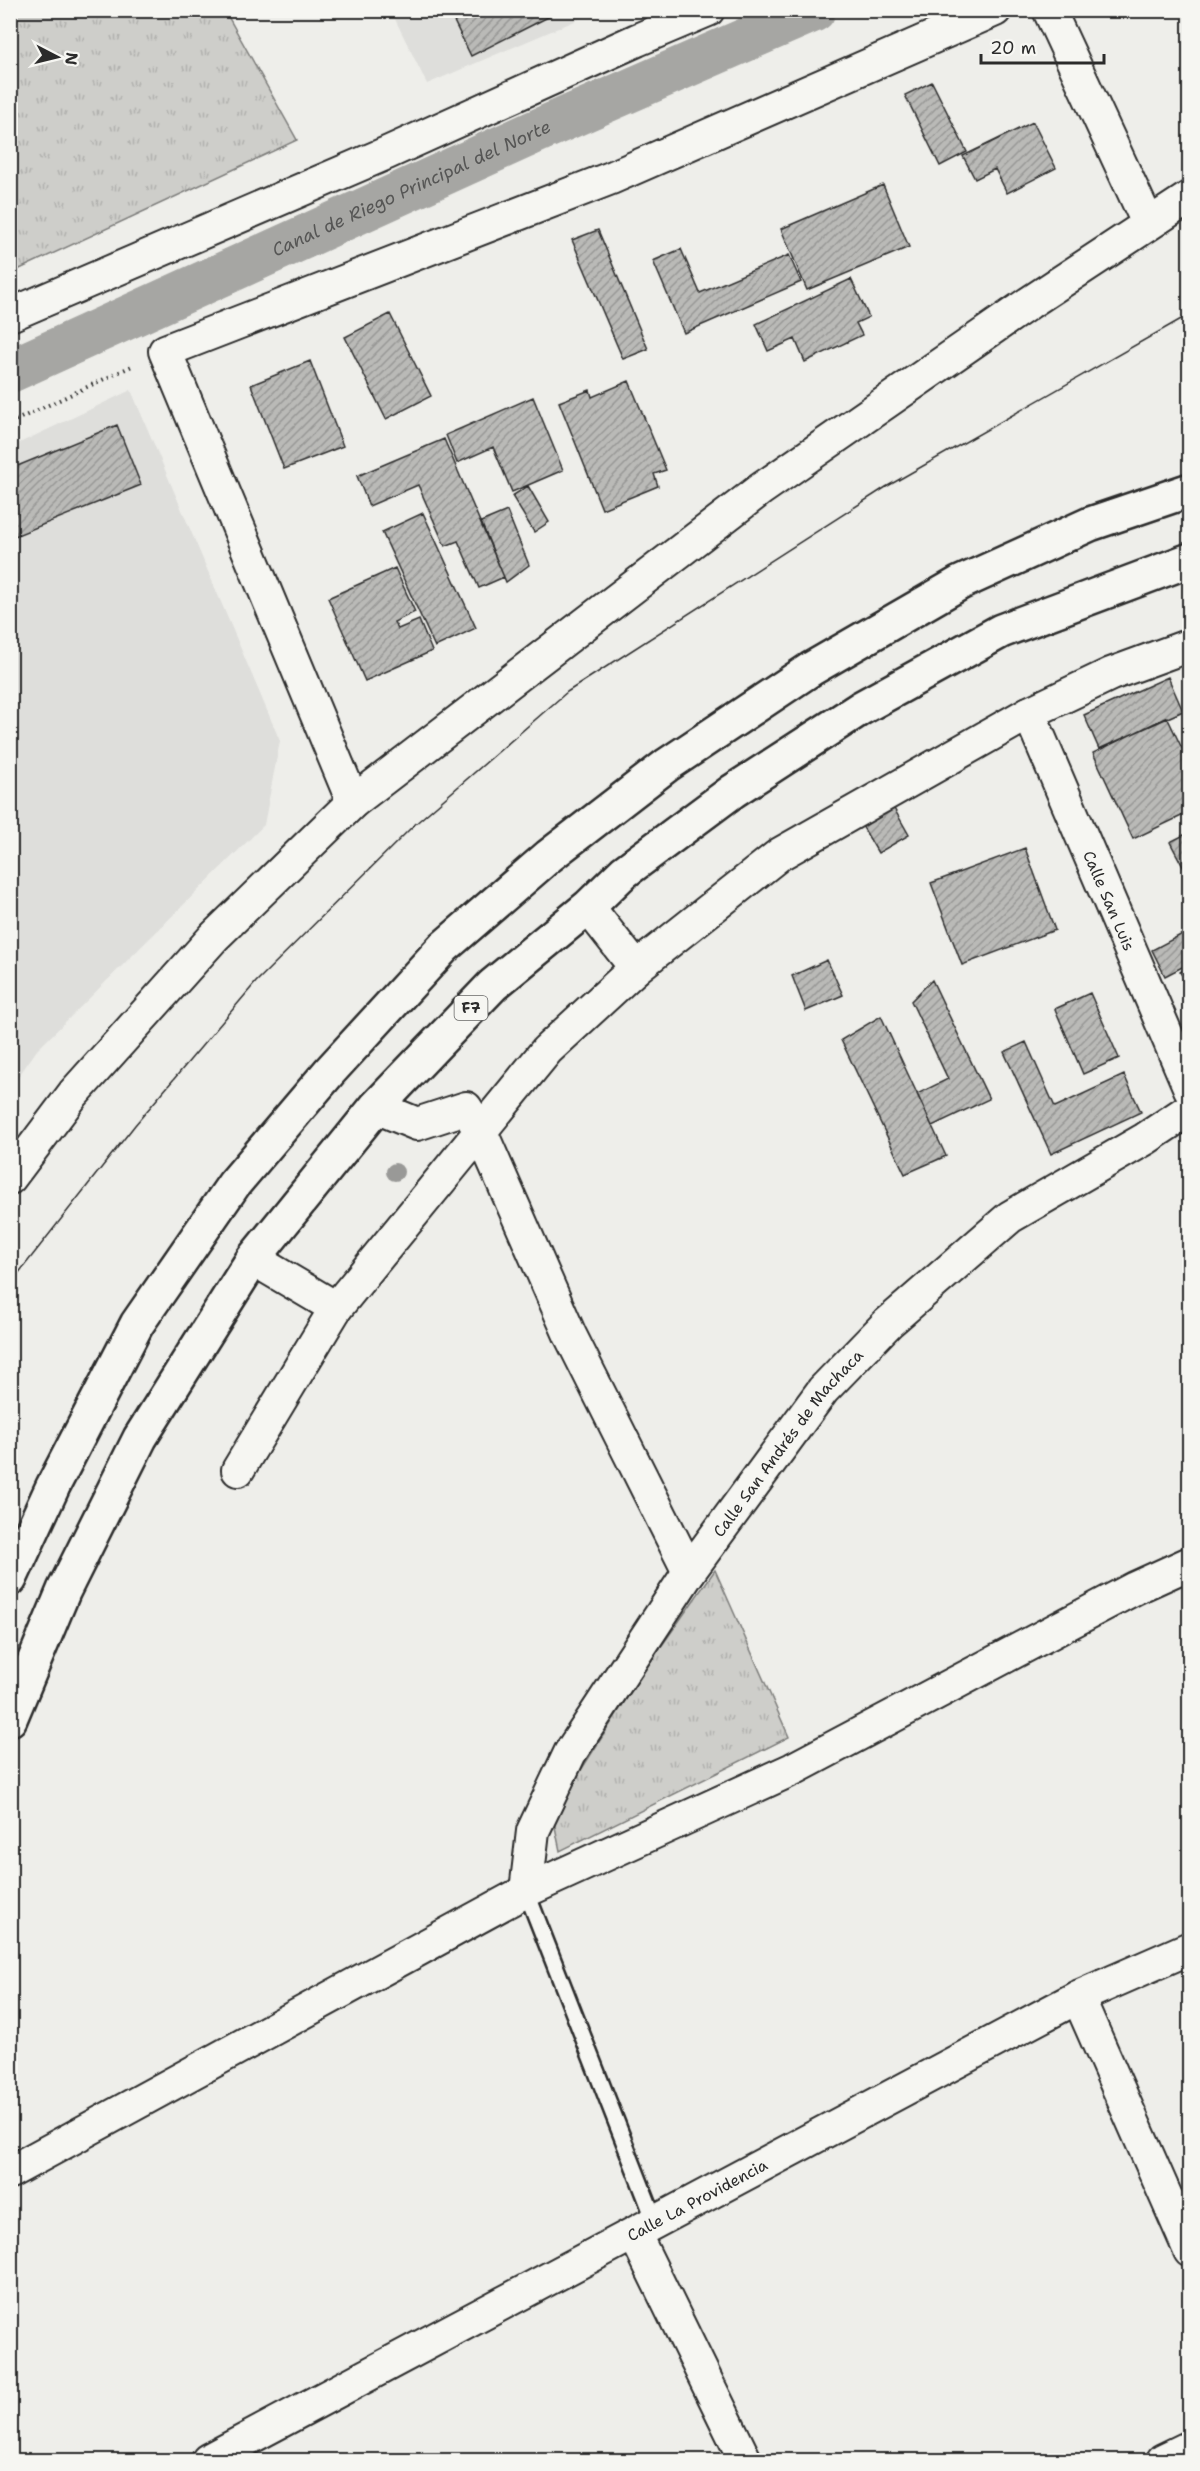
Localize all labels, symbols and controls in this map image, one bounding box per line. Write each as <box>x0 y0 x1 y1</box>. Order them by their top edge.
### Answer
north arrow <box>27 27 87 87</box>
scale bar <box>981 27 1104 65</box>
text: 20 m <box>990 36 1036 60</box>
text: N <box>60 51 83 66</box>
water label: Canal de Riego Principal del Norte <box>268 114 554 262</box>
street label: Calle San Luis <box>1078 847 1140 954</box>
road number: F7 <box>454 996 488 1020</box>
street label: Calle San Andrés de Machaca <box>708 1345 868 1541</box>
street label: Calle La Providencia <box>623 2154 771 2246</box>

